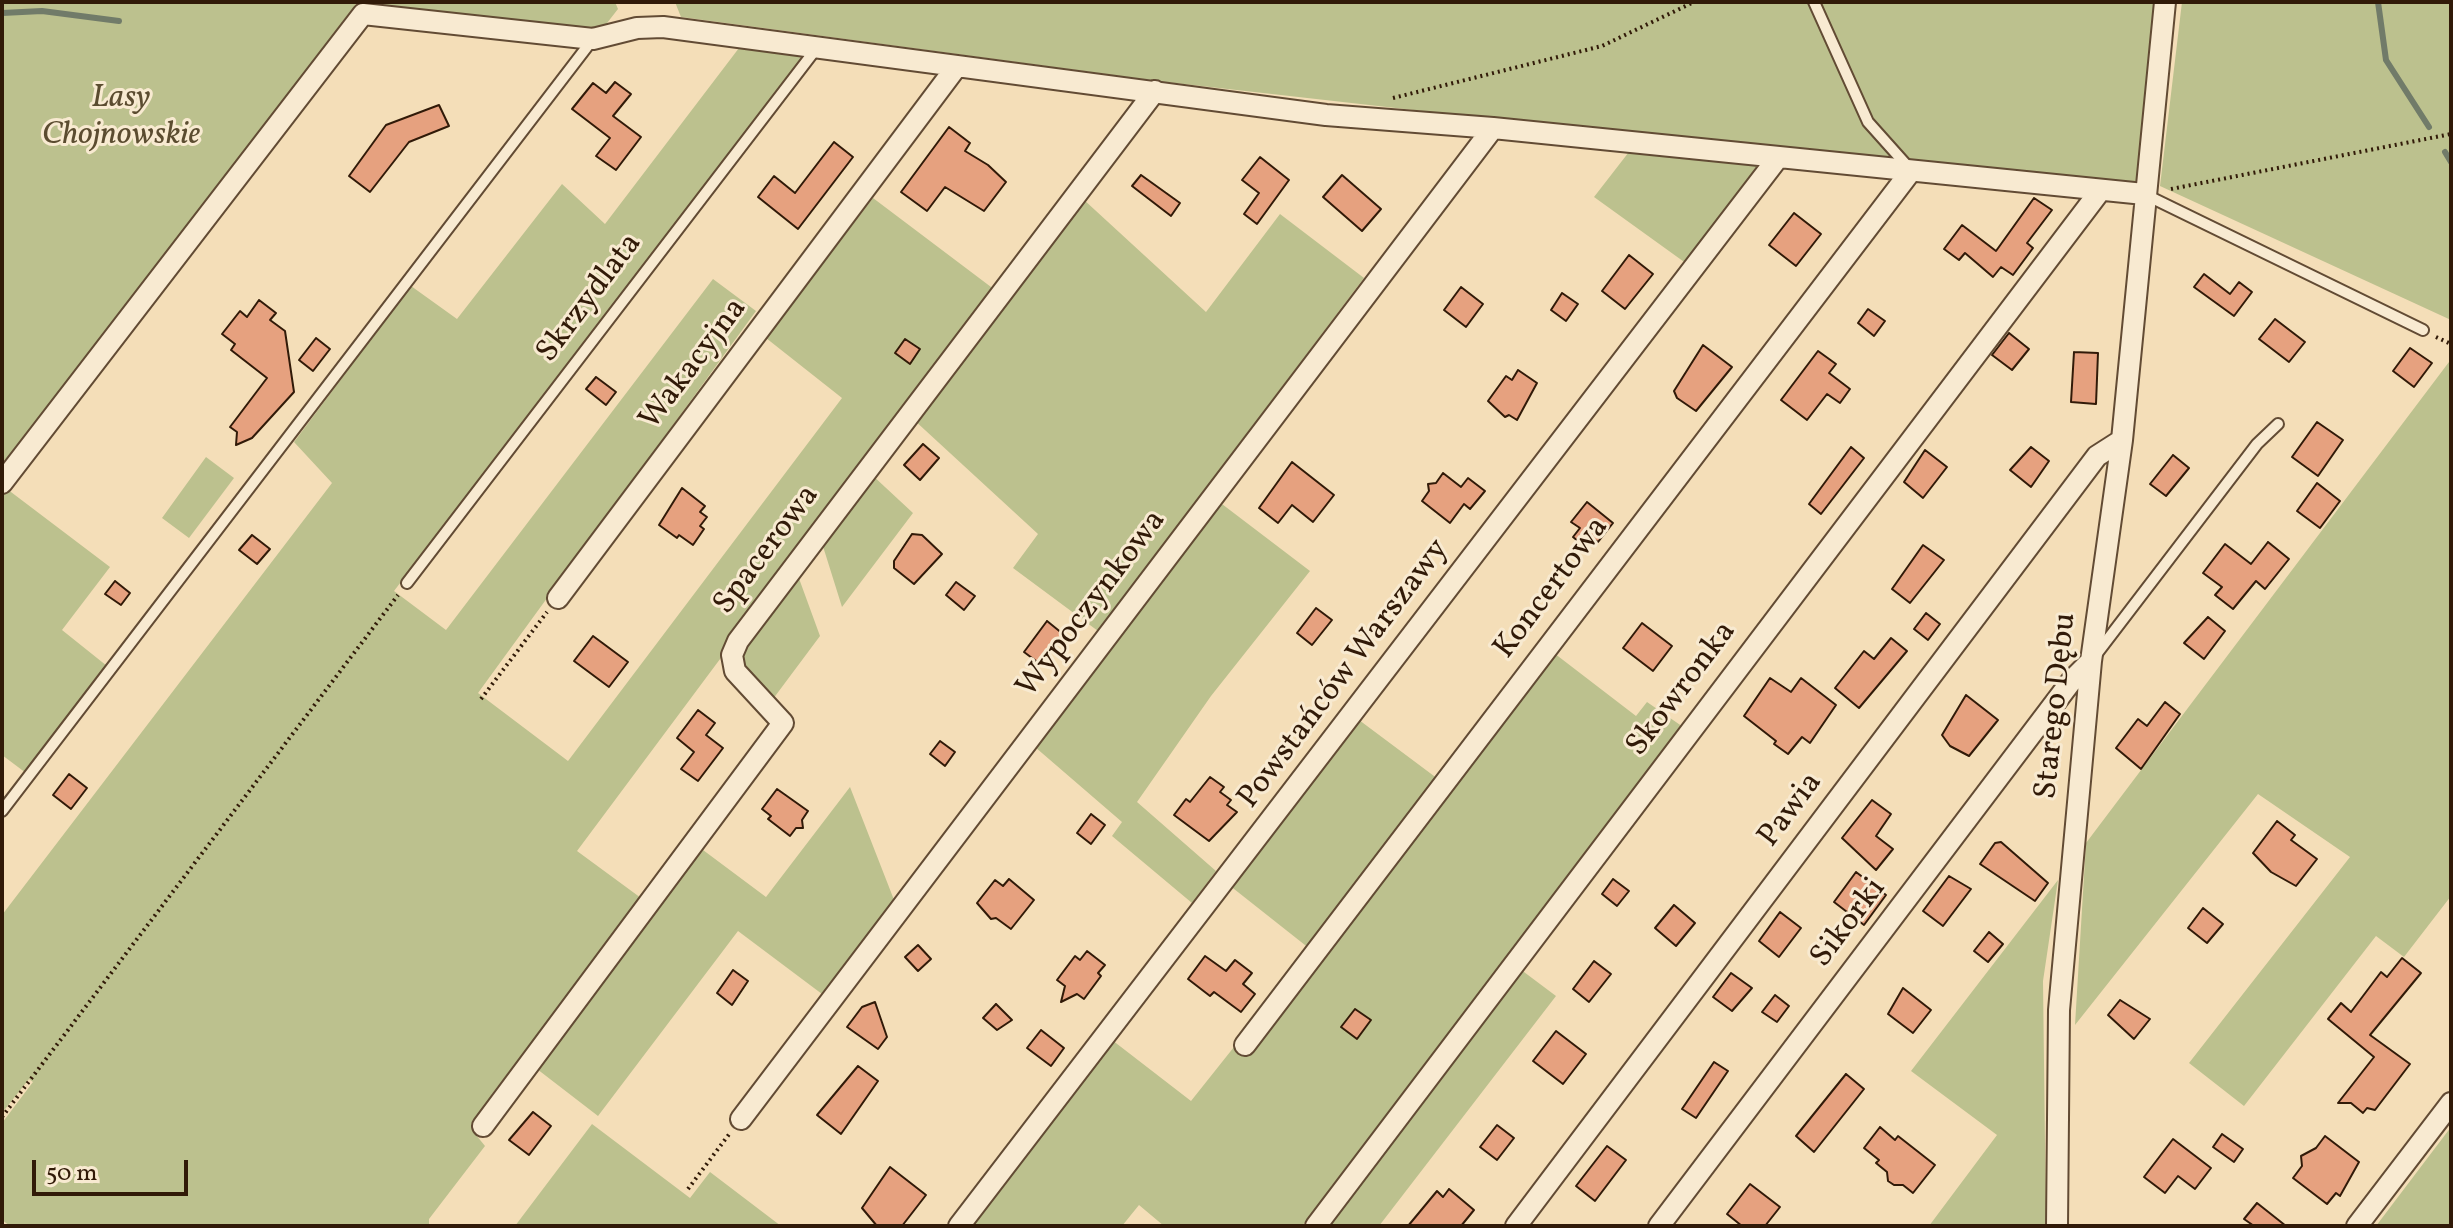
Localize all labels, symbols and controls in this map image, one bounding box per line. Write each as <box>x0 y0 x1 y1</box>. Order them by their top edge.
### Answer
park label: Lasy Chojnowskie <box>42 81 200 156</box>
street label: Skrzydlata <box>530 227 652 371</box>
street label: Wakacyjna <box>633 292 757 438</box>
street label: Spacerowa <box>707 479 829 623</box>
street label: Wypoczynkowa <box>1010 504 1176 706</box>
street label: Koncertowa <box>1487 510 1619 668</box>
street label: Powstańców Warszawy <box>1231 533 1459 817</box>
street label: Starego Dębu <box>2029 611 2087 801</box>
street label: Skowronka <box>1620 615 1746 765</box>
street label: Pawia <box>1751 766 1833 856</box>
street label: Sikorki <box>1804 872 1896 976</box>
scale bar <box>36 1144 192 1194</box>
text: 50 m <box>46 1157 98 1191</box>

